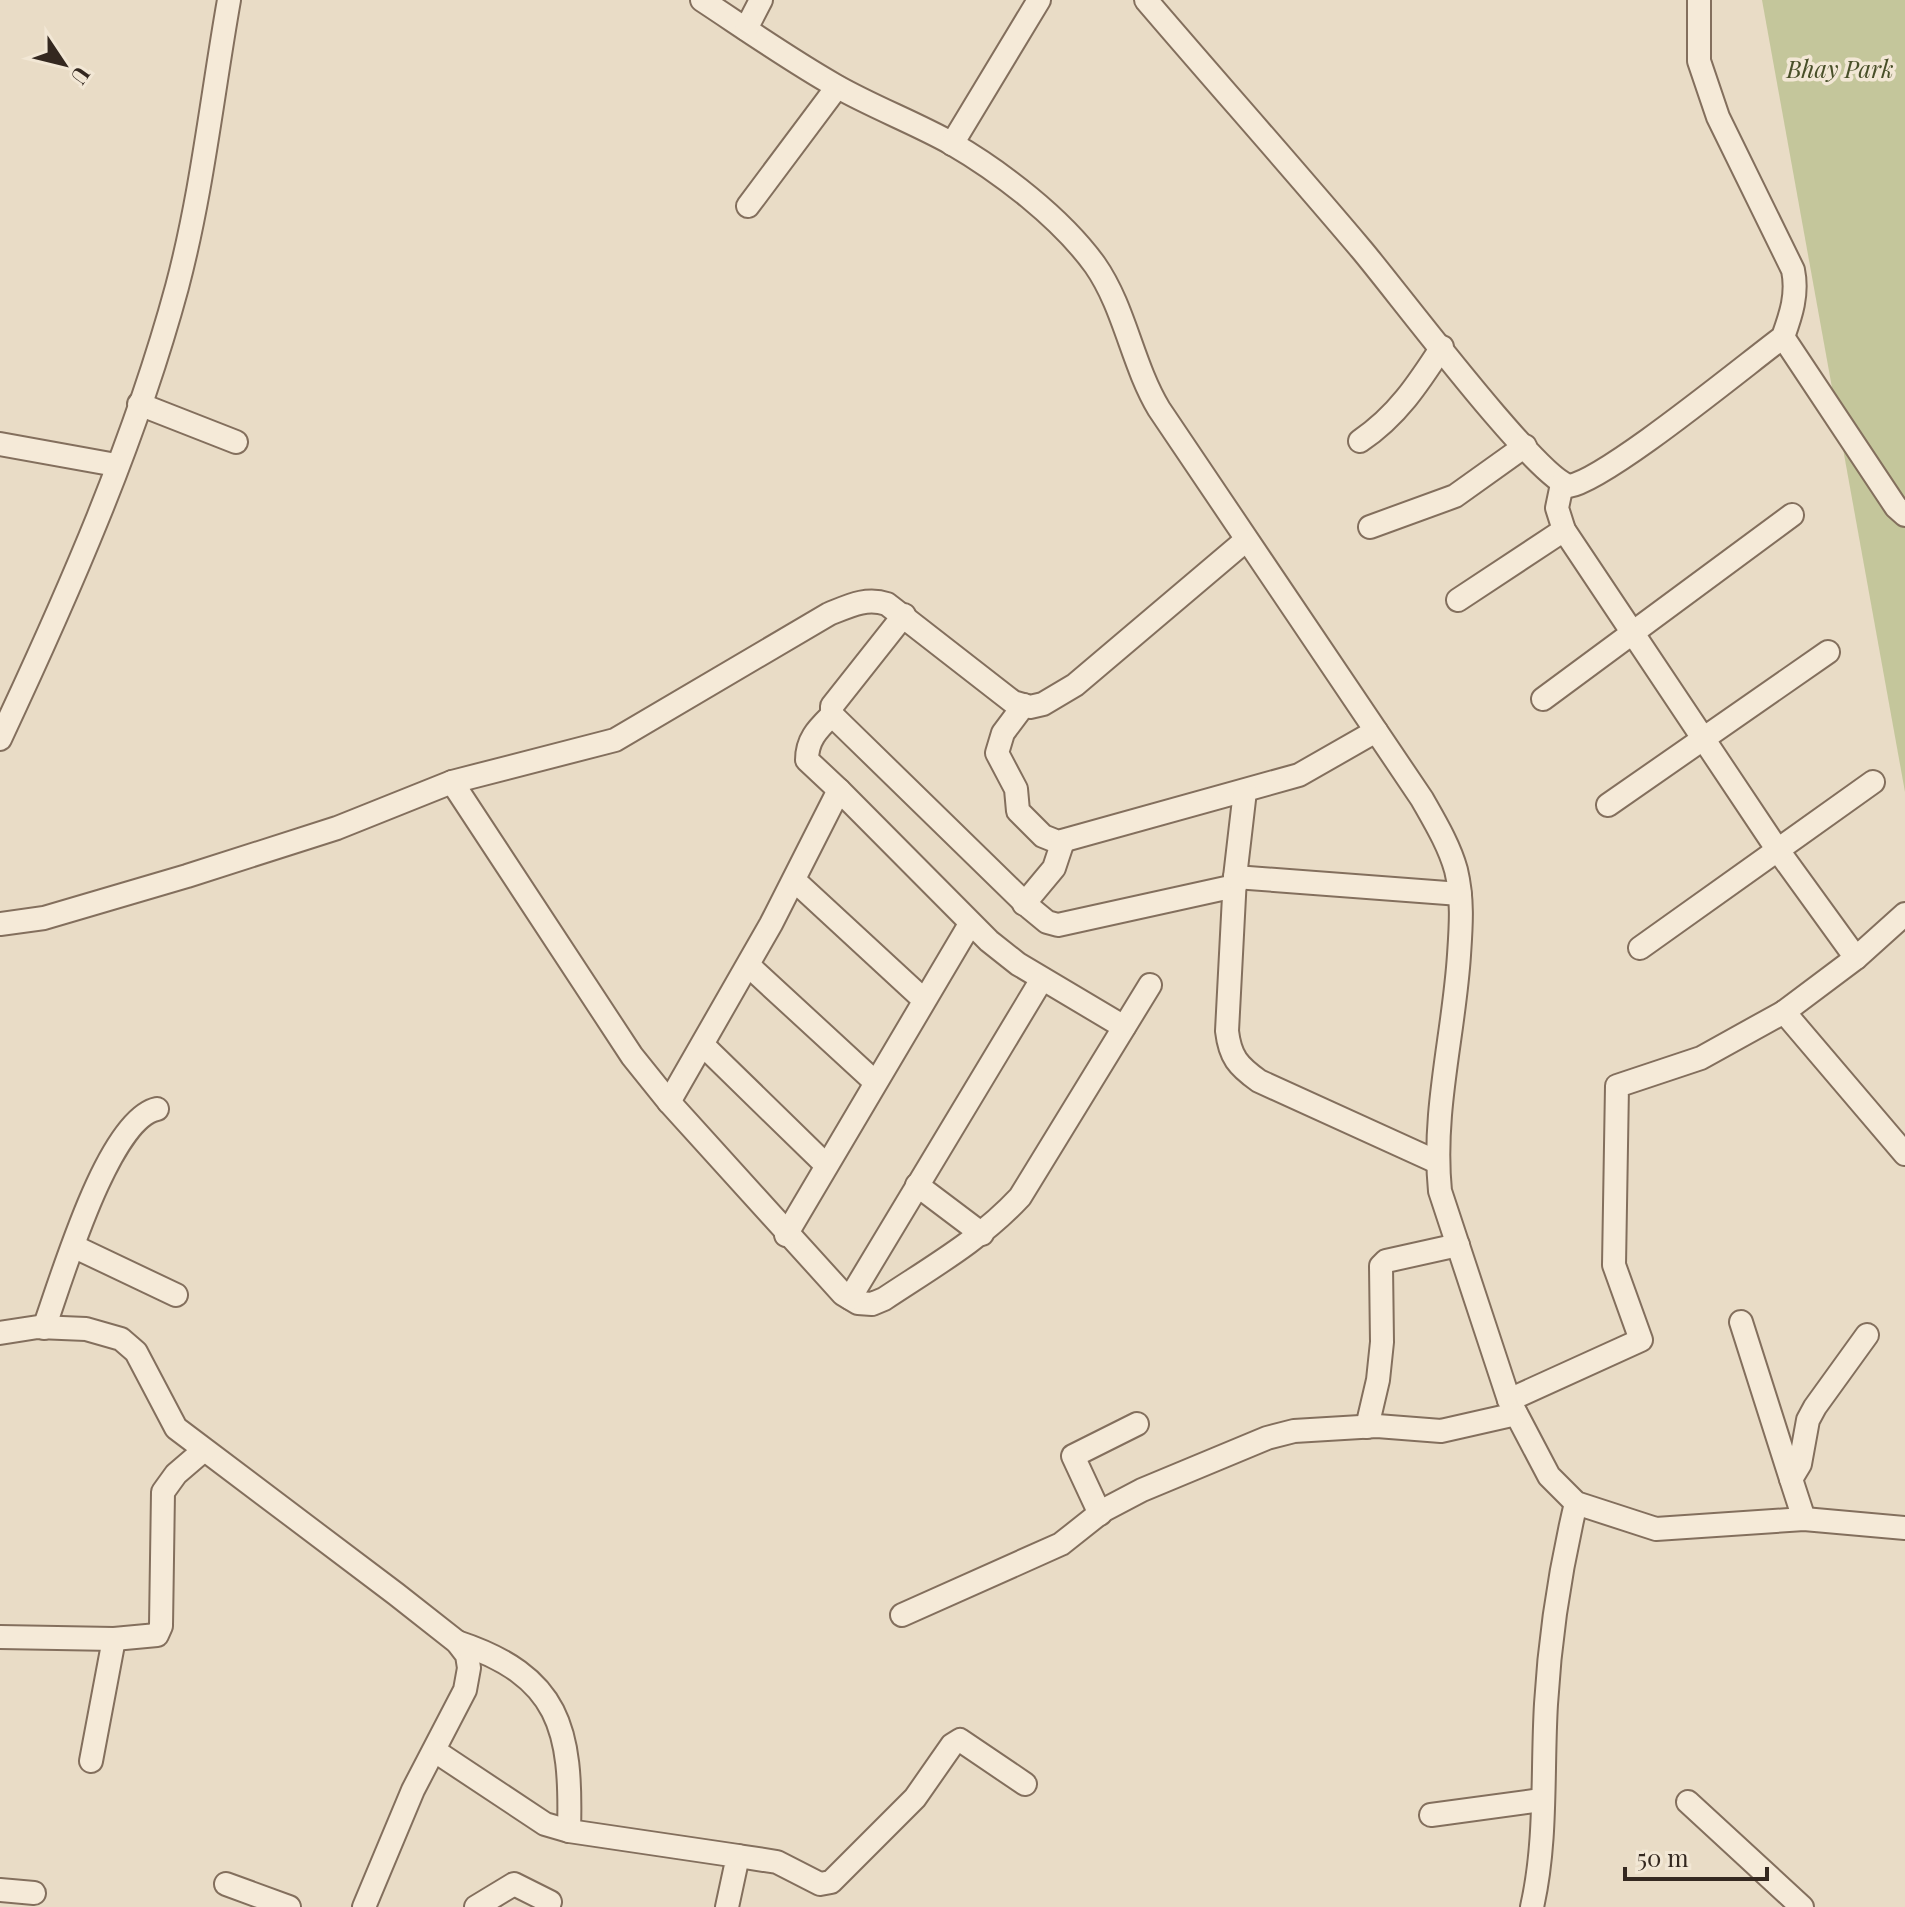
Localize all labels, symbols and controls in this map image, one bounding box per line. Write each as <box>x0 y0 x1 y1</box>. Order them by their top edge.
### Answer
north arrow <box>24 24 104 104</box>
park label: Bhay Park <box>1785 52 1894 84</box>
text: U <box>65 61 98 91</box>
scale bar <box>1625 1831 1767 1881</box>
text: 50 m <box>1637 1841 1689 1873</box>

